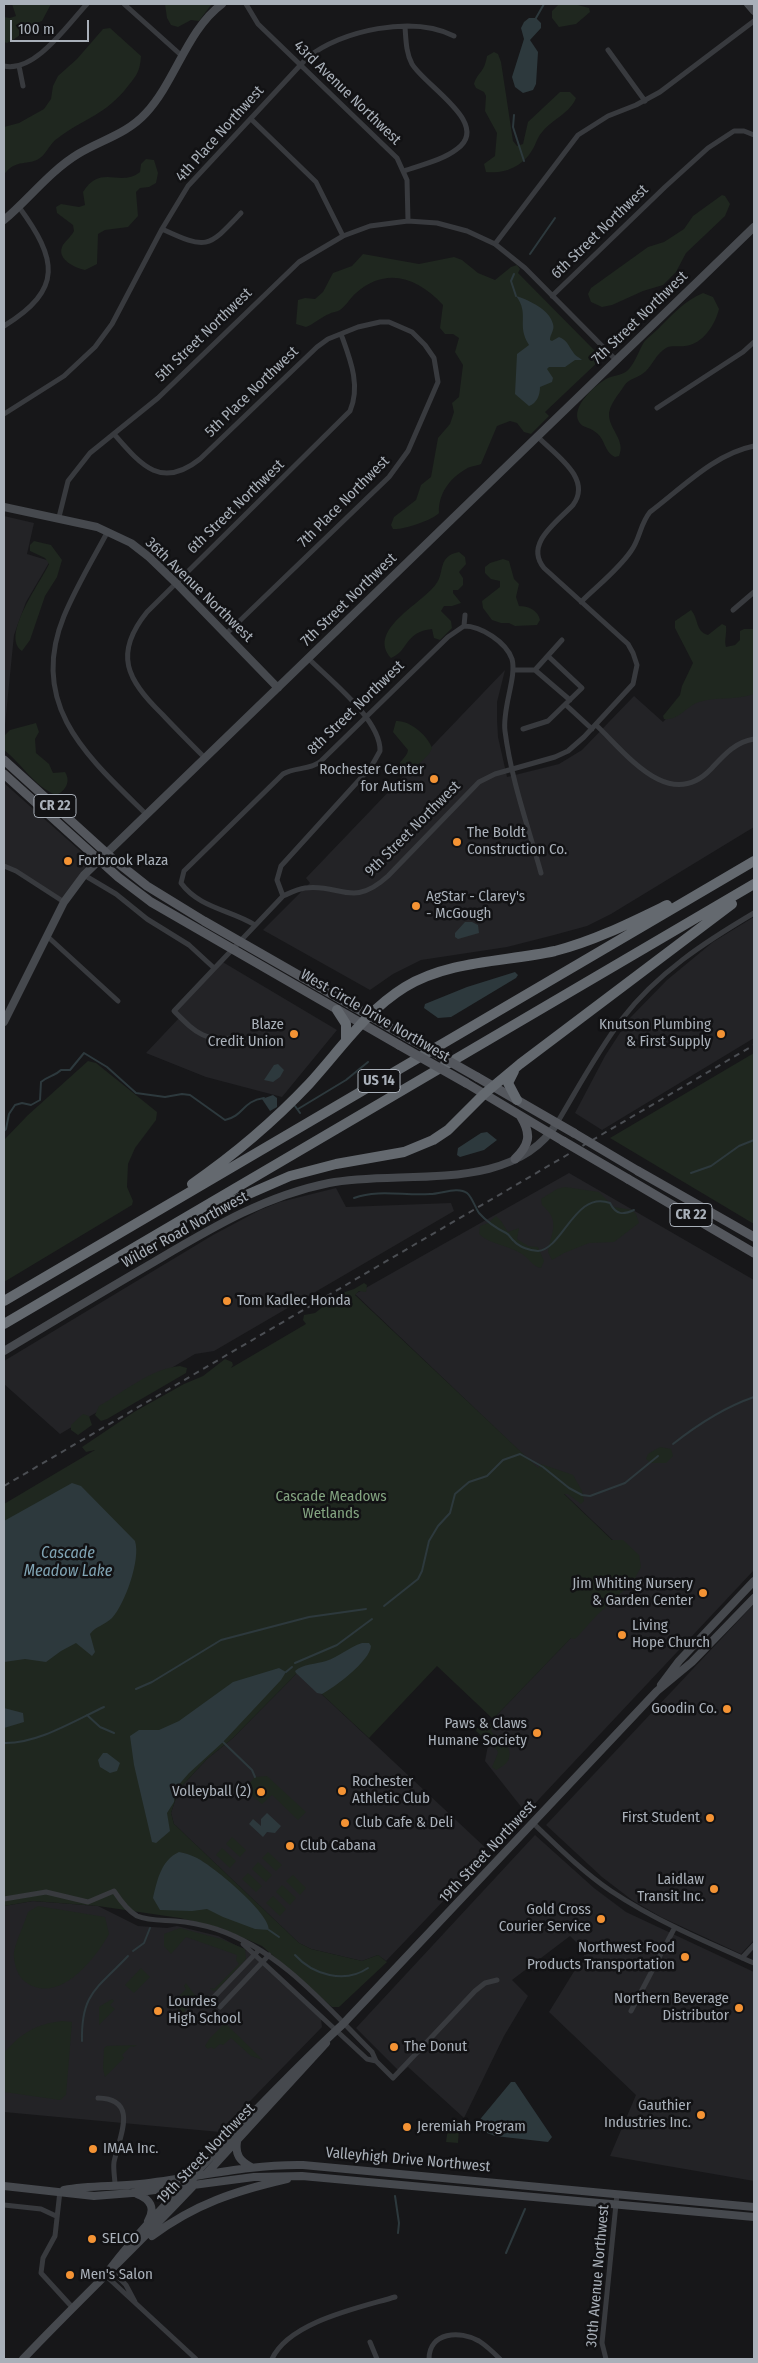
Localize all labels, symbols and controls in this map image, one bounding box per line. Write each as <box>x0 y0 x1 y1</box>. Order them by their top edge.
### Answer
scale bar <box>12 10 91 42</box>
text: 100 m <box>18 20 55 38</box>
street label: 43rd Avenue Northwest <box>290 37 404 149</box>
street label: 4th Place Northwest <box>172 82 268 186</box>
street label: 6th Street Northwest <box>548 181 652 283</box>
street label: 7th Street Northwest <box>588 268 692 368</box>
street label: 5th Street Northwest <box>152 284 256 386</box>
street label: 5th Place Northwest <box>202 343 302 441</box>
street label: 7th Place Northwest <box>295 453 393 551</box>
street label: 6th Street Northwest <box>184 456 288 558</box>
street label: 36th Avenue Northwest <box>141 534 257 646</box>
street label: 7th Street Northwest <box>297 550 401 650</box>
street label: 8th Street Northwest <box>304 657 408 759</box>
place label: Rochester Center for Autism <box>319 761 424 796</box>
marker: Rochester Center for Autism <box>428 773 440 785</box>
street label: 9th Street Northwest <box>362 778 464 880</box>
road number: CR 22 <box>34 794 76 818</box>
place label: The Boldt Construction Co. <box>467 824 567 859</box>
marker: The Boldt Construction Co. <box>451 836 463 848</box>
place label: Forbrook Plaza <box>78 852 168 870</box>
marker: Forbrook Plaza <box>62 855 74 867</box>
place label: AgStar - Clarey's - McGough <box>426 888 525 923</box>
marker: AgStar - Clarey's - McGough <box>410 900 422 912</box>
street label: West Circle Drive Northwest <box>297 966 453 1066</box>
place label: Blaze Credit Union <box>208 1016 284 1051</box>
place label: Knutson Plumbing & First Supply <box>599 1016 711 1051</box>
marker: Blaze Credit Union <box>288 1028 300 1040</box>
marker: Knutson Plumbing & First Supply <box>715 1028 727 1040</box>
road number: US 14 <box>358 1070 400 1092</box>
street label: Wilder Road Northwest <box>119 1188 251 1272</box>
road number: CR 22 <box>670 1204 712 1226</box>
place label: Tom Kadlec Honda <box>237 1292 351 1310</box>
marker: Tom Kadlec Honda <box>221 1295 233 1307</box>
park label: Cascade Meadows Wetlands <box>275 1488 387 1523</box>
water label: Cascade Meadow Lake <box>24 1544 112 1582</box>
place label: Jim Whiting Nursery & Garden Center <box>572 1575 693 1610</box>
marker: Jim Whiting Nursery & Garden Center <box>697 1587 709 1599</box>
place label: Living Hope Church <box>632 1617 710 1652</box>
marker: Living Hope Church <box>616 1629 628 1641</box>
place label: Goodin Co. <box>651 1700 717 1718</box>
marker: Goodin Co. <box>721 1703 733 1715</box>
place label: Paws & Claws Humane Society <box>428 1715 527 1750</box>
marker: Paws & Claws Humane Society <box>531 1727 543 1739</box>
place label: Rochester Athletic Club <box>352 1773 430 1808</box>
place label: Volleyball (2) <box>172 1783 251 1801</box>
marker: Rochester Athletic Club <box>336 1785 348 1797</box>
marker: Volleyball (2) <box>255 1786 267 1798</box>
street label: 19th Street Northwest <box>436 1797 540 1907</box>
place label: First Student <box>622 1809 700 1827</box>
marker: First Student <box>704 1812 716 1824</box>
place label: Club Cafe & Deli <box>355 1814 453 1832</box>
marker: Club Cafe & Deli <box>339 1817 351 1829</box>
place label: Club Cabana <box>300 1837 376 1855</box>
marker: Club Cabana <box>284 1840 296 1852</box>
place label: Laidlaw Transit Inc. <box>637 1871 704 1906</box>
marker: Laidlaw Transit Inc. <box>708 1883 720 1895</box>
place label: Gold Cross Courier Service <box>499 1901 591 1936</box>
marker: Gold Cross Courier Service <box>595 1913 607 1925</box>
place label: Northwest Food Products Transportation <box>527 1939 675 1974</box>
marker: Northwest Food Products Transportation <box>679 1951 691 1963</box>
place label: Northern Beverage Distributor <box>614 1990 729 2025</box>
place label: Lourdes High School <box>168 1993 241 2028</box>
marker: Northern Beverage Distributor <box>733 2002 745 2014</box>
marker: Lourdes High School <box>152 2005 164 2017</box>
place label: The Donut <box>404 2038 467 2056</box>
marker: The Donut <box>388 2041 400 2053</box>
place label: Gauthier Industries Inc. <box>604 2097 691 2132</box>
street label: 19th Street Northwest <box>153 2100 259 2208</box>
marker: Gauthier Industries Inc. <box>695 2109 707 2121</box>
place label: Jeremiah Program <box>417 2118 526 2136</box>
marker: Jeremiah Program <box>401 2121 413 2133</box>
place label: IMAA Inc. <box>103 2140 158 2158</box>
marker: IMAA Inc. <box>87 2143 99 2155</box>
street label: Valleyhigh Drive Northwest <box>325 2144 491 2176</box>
street label: 30th Avenue Northwest <box>583 2204 613 2348</box>
place label: SELCO <box>102 2230 139 2248</box>
marker: SELCO <box>86 2233 98 2245</box>
place label: Men's Salon <box>80 2266 153 2284</box>
marker: Men's Salon <box>64 2269 76 2281</box>

